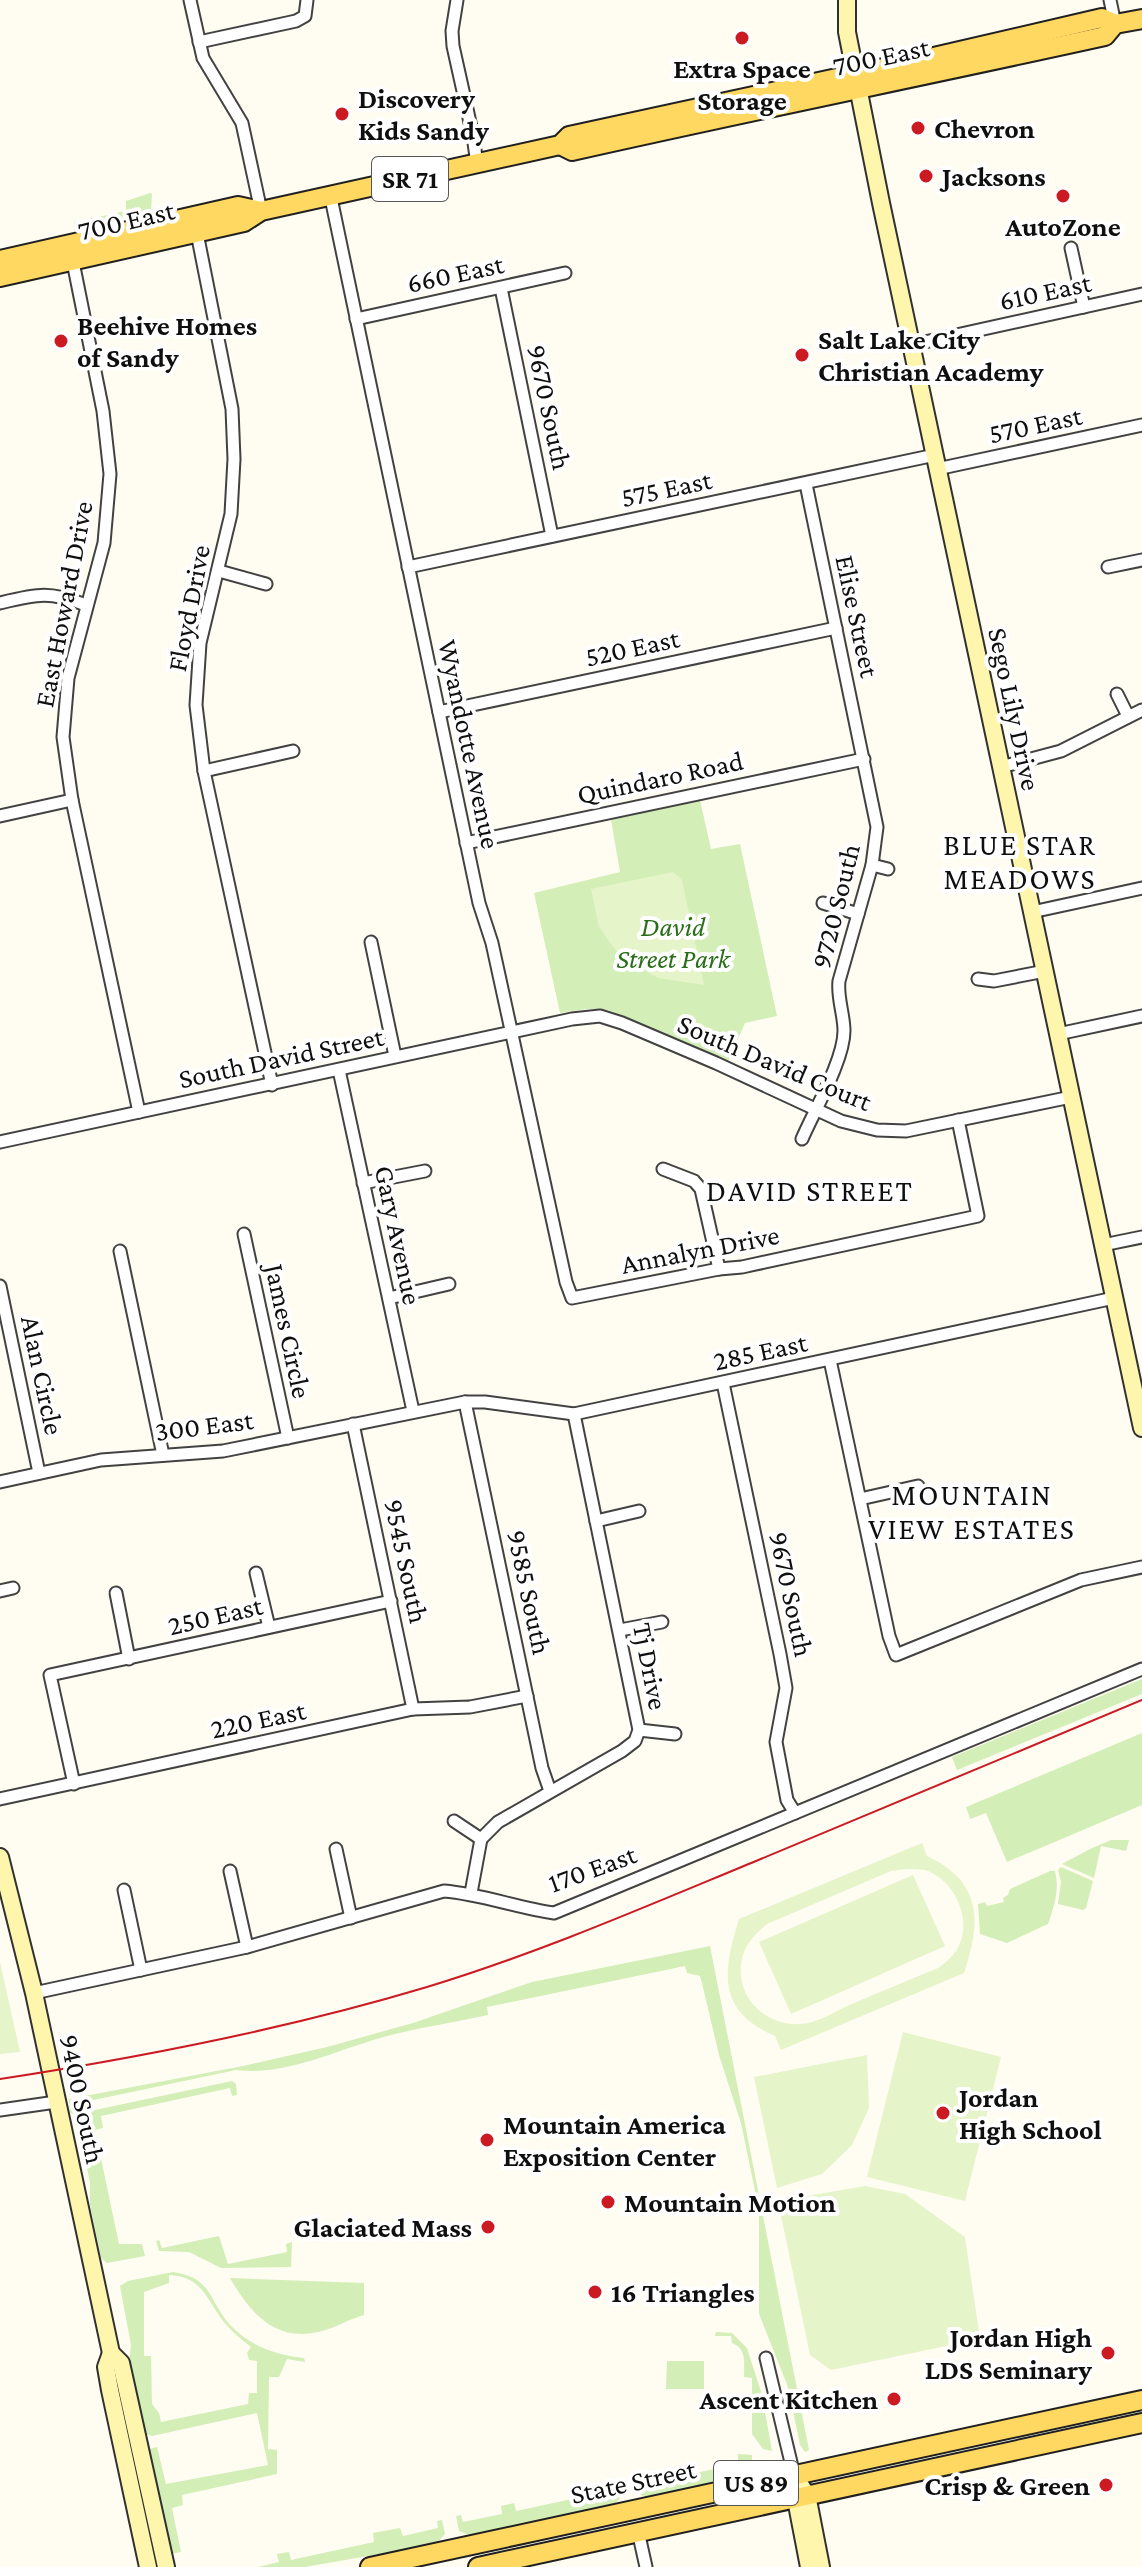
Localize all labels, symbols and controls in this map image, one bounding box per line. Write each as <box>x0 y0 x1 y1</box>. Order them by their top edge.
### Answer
marker: Extra Space Storage <box>733 29 751 47</box>
street label: 700 East <box>830 31 933 82</box>
place label: Extra Space Storage <box>673 53 811 116</box>
place label: Discovery Kids Sandy <box>358 83 489 146</box>
marker: Discovery Kids Sandy <box>333 105 351 123</box>
place label: Chevron <box>934 113 1035 144</box>
marker: Chevron <box>909 119 927 137</box>
road number: SR 71 <box>372 157 448 201</box>
place label: Jacksons <box>939 161 1046 192</box>
marker: Jacksons <box>917 167 935 185</box>
marker: AutoZone <box>1054 187 1072 205</box>
street label: 700 East <box>75 194 178 247</box>
place label: AutoZone <box>1004 211 1121 242</box>
street label: 660 East <box>404 248 507 299</box>
street label: 610 East <box>996 267 1095 316</box>
place label: Beehive Homes of Sandy <box>77 310 257 373</box>
place label: Salt Lake City Christian Academy <box>818 324 1044 387</box>
marker: Beehive Homes of Sandy <box>52 332 70 350</box>
street label: 9670 South <box>521 342 578 472</box>
marker: Salt Lake City Christian Academy <box>793 346 811 364</box>
street label: 570 East <box>986 399 1085 449</box>
street label: 575 East <box>618 464 715 513</box>
street label: East Howard Drive <box>28 498 99 710</box>
street label: Floyd Drive <box>161 542 216 674</box>
street label: Elise Street <box>829 552 886 681</box>
street label: 520 East <box>582 622 683 673</box>
street label: Sego Lily Drive <box>982 625 1047 793</box>
street label: Wyandotte Avenue <box>432 637 507 851</box>
street label: Quindaro Road <box>574 745 746 810</box>
district label: BLUE STAR MEADOWS <box>943 828 1097 895</box>
street label: 9720 South <box>805 841 866 972</box>
park label: David Street Park <box>616 911 732 974</box>
street label: South David Court <box>673 1008 877 1118</box>
street label: South David Street <box>176 1020 387 1094</box>
street label: Gary Avenue <box>369 1163 428 1307</box>
district label: DAVID STREET <box>706 1174 914 1207</box>
street label: Annalyn Drive <box>618 1219 782 1280</box>
street label: James Circle <box>259 1258 318 1401</box>
street label: Alan Circle <box>15 1313 70 1437</box>
street label: 285 East <box>710 1326 810 1377</box>
street label: 300 East <box>153 1404 256 1447</box>
district label: MOUNTAIN VIEW ESTATES <box>868 1478 1076 1545</box>
street label: 9545 South <box>378 1496 435 1626</box>
street label: 9585 South <box>501 1527 558 1657</box>
street label: 9670 South <box>763 1529 820 1659</box>
street label: 250 East <box>165 1589 266 1641</box>
street label: Tj Drive <box>627 1620 674 1712</box>
street label: 220 East <box>208 1694 309 1745</box>
street label: 170 East <box>544 1838 641 1899</box>
street label: 9400 South <box>54 2032 111 2167</box>
place label: Jordan High School <box>956 2082 1102 2145</box>
marker: Jordan High School <box>934 2104 952 2122</box>
place label: Mountain America Exposition Center <box>503 2109 726 2172</box>
marker: Mountain America Exposition Center <box>478 2131 496 2149</box>
place label: Mountain Motion <box>624 2187 836 2218</box>
marker: Mountain Motion <box>599 2193 617 2211</box>
place label: Glaciated Mass <box>294 2212 472 2243</box>
marker: Glaciated Mass <box>479 2218 497 2236</box>
place label: 16 Triangles <box>611 2277 755 2308</box>
marker: 16 Triangles <box>586 2283 604 2301</box>
place label: Jordan High LDS Seminary <box>925 2322 1092 2385</box>
marker: Jordan High LDS Seminary <box>1099 2344 1117 2362</box>
place label: Ascent Kitchen <box>699 2384 878 2415</box>
marker: Ascent Kitchen <box>885 2390 903 2408</box>
street label: State Street <box>568 2453 699 2510</box>
road number: US 89 <box>714 2461 798 2505</box>
place label: Crisp & Green <box>924 2470 1090 2501</box>
marker: Crisp & Green <box>1097 2476 1115 2494</box>

